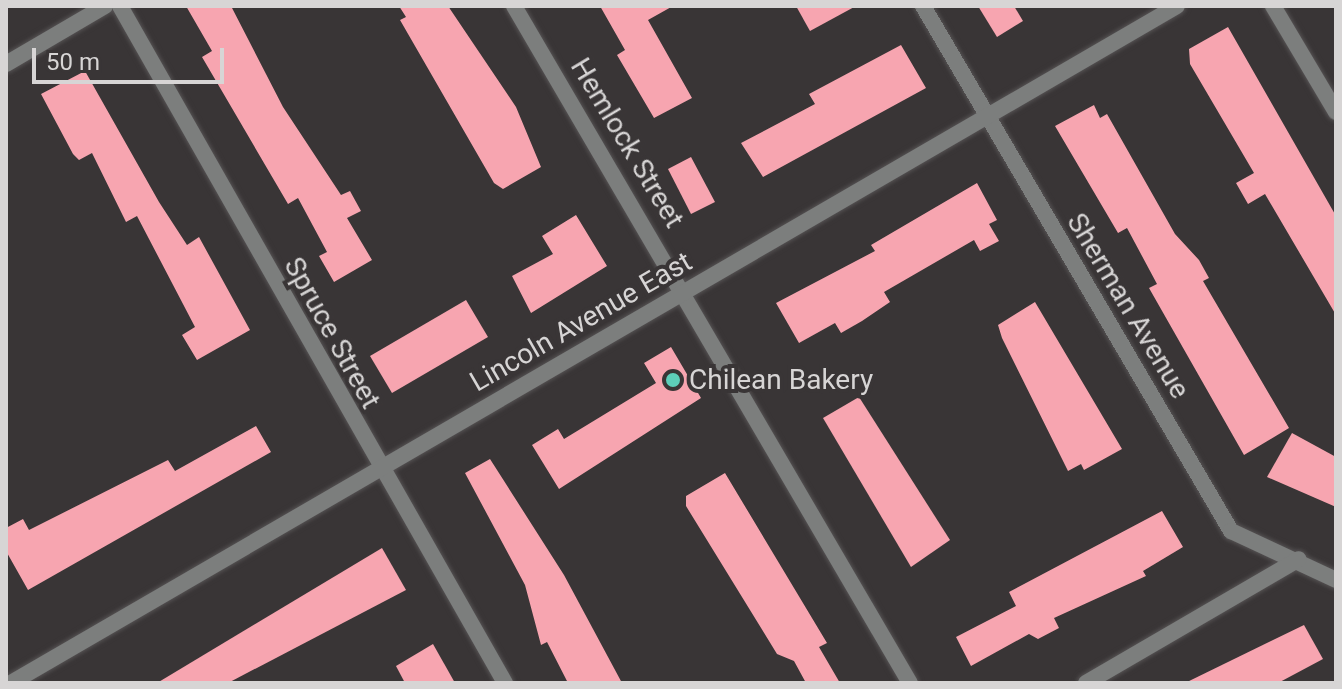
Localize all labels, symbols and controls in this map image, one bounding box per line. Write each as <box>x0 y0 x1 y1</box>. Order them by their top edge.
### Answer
scale bar <box>36 32 228 82</box>
text: 50 m <box>46 48 100 76</box>
street label: Hemlock Street <box>563 52 691 234</box>
street label: Sherman Avenue <box>1059 207 1197 405</box>
street label: Lincoln Avenue East <box>464 245 698 399</box>
street label: Spruce Street <box>277 252 387 414</box>
place label: Chilean Bakery <box>689 363 873 397</box>
marker: Chilean Bakery <box>664 371 682 389</box>

